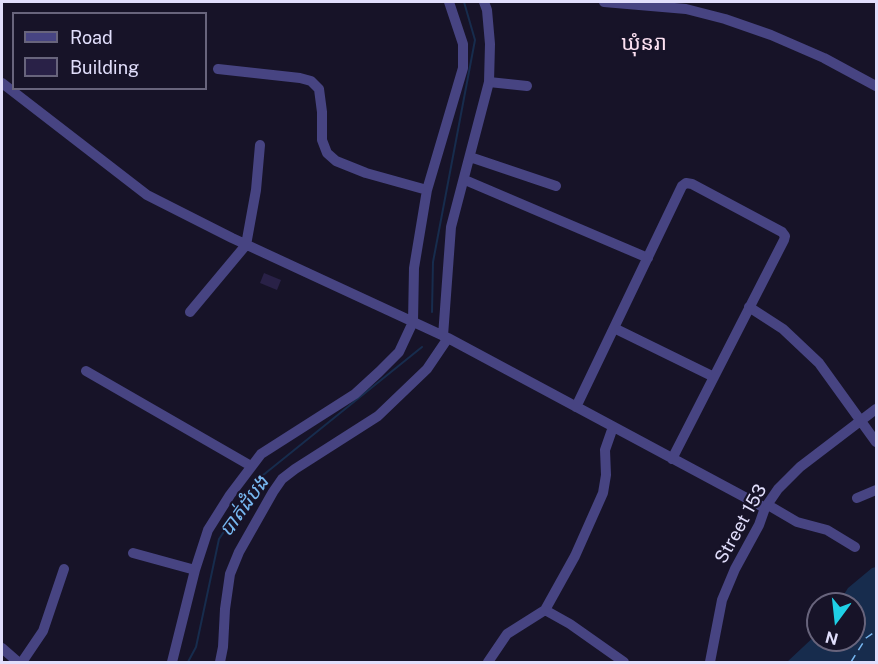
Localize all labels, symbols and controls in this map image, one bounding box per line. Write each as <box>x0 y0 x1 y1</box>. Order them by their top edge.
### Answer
legend <box>12 12 207 90</box>
text: Road <box>70 27 113 48</box>
district label: ឃុំនរា <box>621 31 667 57</box>
text: Building <box>70 57 139 78</box>
water label: បាត់ដំបង <box>214 471 274 541</box>
street label: Street 153 <box>710 481 772 567</box>
north arrow <box>806 592 866 652</box>
text: N <box>823 627 840 649</box>

